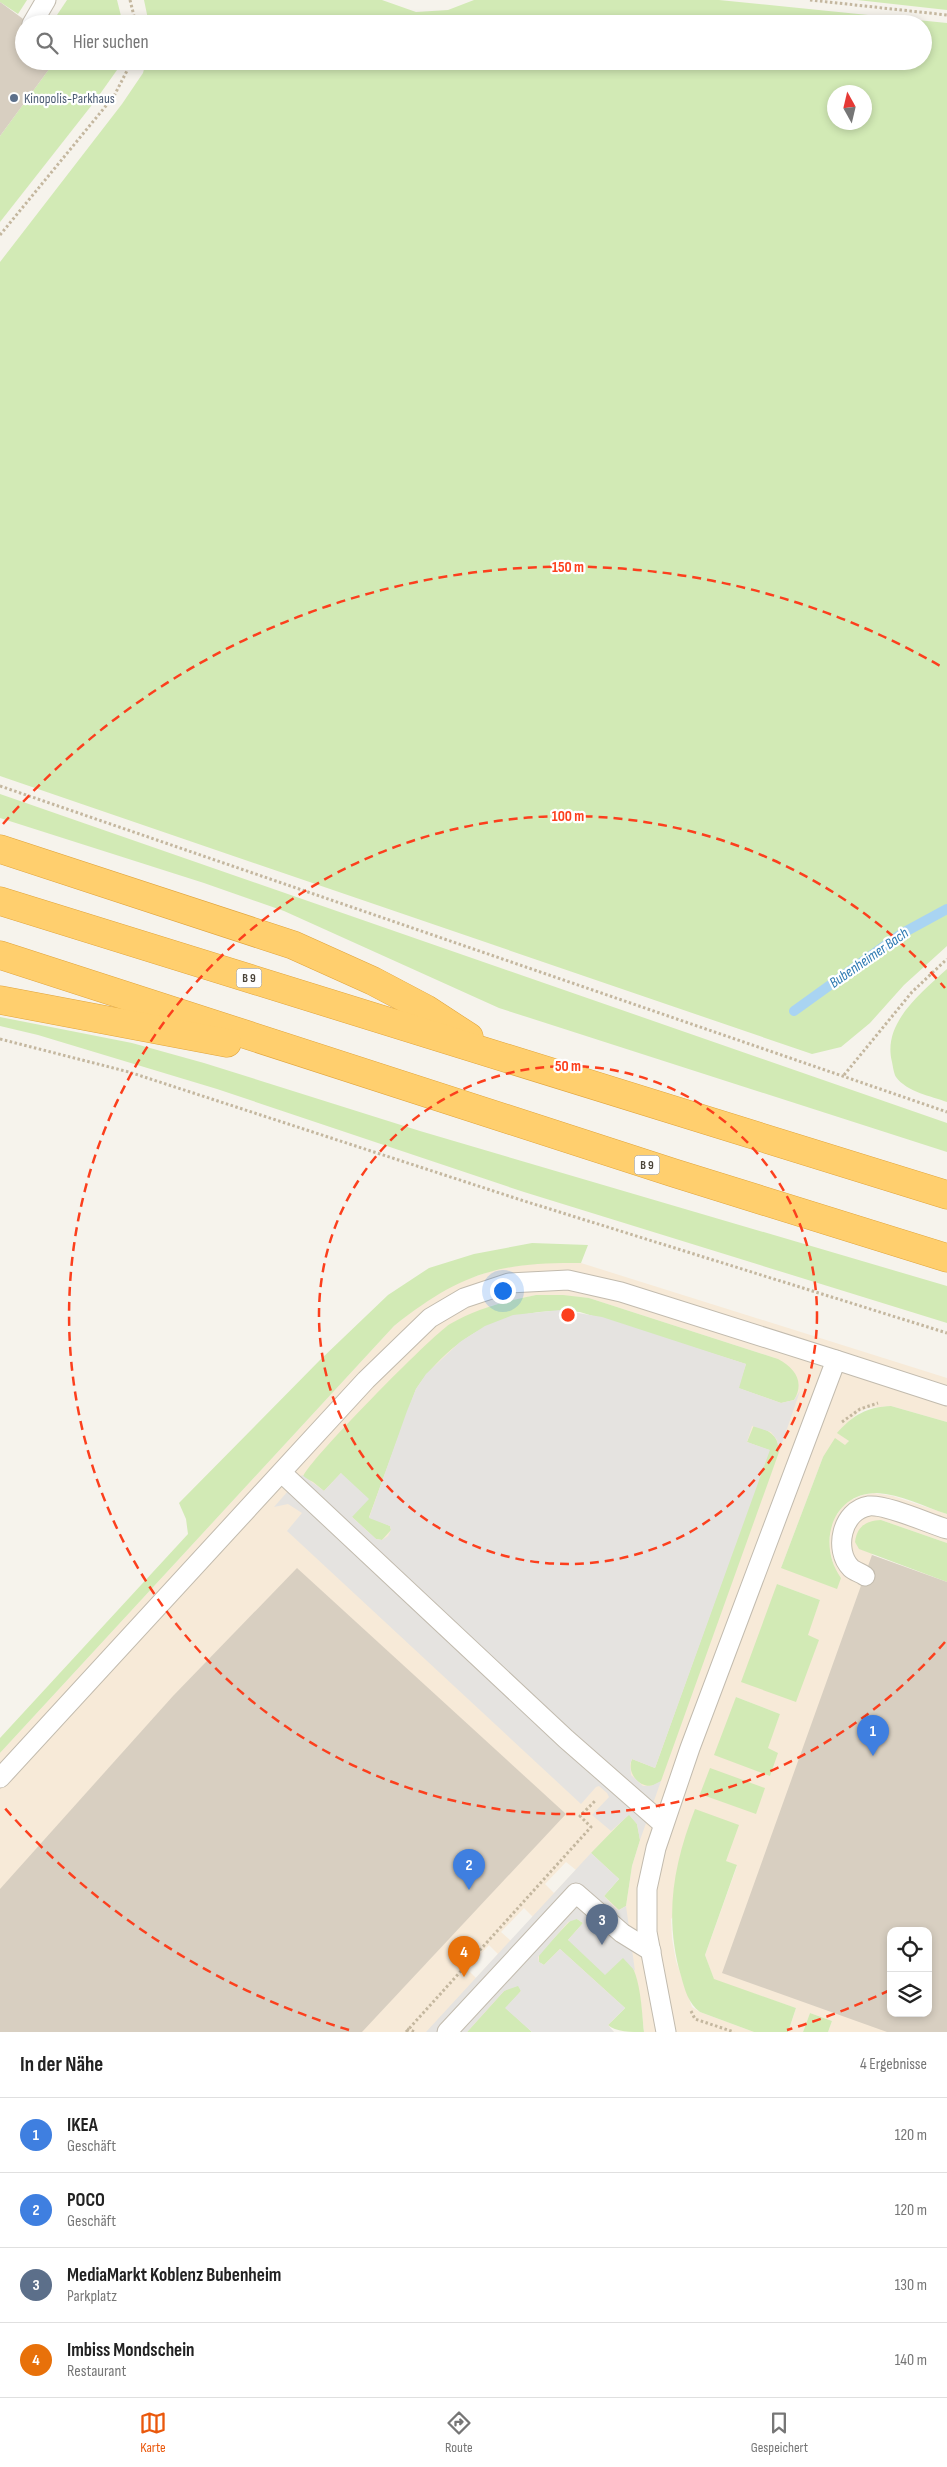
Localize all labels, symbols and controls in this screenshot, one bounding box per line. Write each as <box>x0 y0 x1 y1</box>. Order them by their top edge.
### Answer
search box <box>15 15 932 70</box>
icon: search <box>33 29 61 57</box>
text: Hier suchen <box>73 31 149 54</box>
north arrow <box>827 85 872 130</box>
place label: Kinopolis-Parkhaus <box>24 90 115 107</box>
marker: Kinopolis-Parkhaus <box>8 92 20 104</box>
text: 150 m <box>552 558 584 577</box>
text: 100 m <box>552 807 584 826</box>
water label: Bubenheimer Bach <box>826 924 912 992</box>
road number: B 9 <box>236 968 262 988</box>
text: 50 m <box>555 1057 581 1076</box>
road number: B 9 <box>634 1156 660 1174</box>
your location <box>490 1278 516 1304</box>
centre of rings <box>559 1306 577 1324</box>
pin: 1 <box>857 1715 889 1756</box>
pin: 2 <box>453 1849 485 1890</box>
pin: 3 <box>586 1904 618 1945</box>
map controls <box>887 1927 932 2017</box>
button: locate <box>887 1927 932 1972</box>
pin: 4 <box>448 1936 480 1977</box>
button: layers <box>887 1972 932 2017</box>
text: In der Nähe <box>20 2052 103 2077</box>
text: 4 Ergebnisse <box>860 2055 927 2074</box>
text: IKEA <box>67 2114 98 2137</box>
text: 1 <box>33 2126 39 2145</box>
text: 120 m <box>895 2126 927 2145</box>
text: Geschäft <box>67 2137 116 2156</box>
text: POCO <box>67 2189 105 2212</box>
text: 2 <box>32 2201 40 2220</box>
text: 120 m <box>895 2201 927 2220</box>
text: Geschäft <box>67 2212 116 2231</box>
text: MediaMarkt Koblenz Bubenheim <box>67 2264 281 2287</box>
text: 3 <box>32 2276 40 2295</box>
text: 130 m <box>895 2276 927 2295</box>
text: Parkplatz <box>67 2287 117 2306</box>
text: Imbiss Mondschein <box>67 2339 195 2362</box>
text: 4 <box>32 2351 40 2370</box>
text: 140 m <box>895 2351 927 2370</box>
text: Restaurant <box>67 2362 126 2381</box>
tab: Karte <box>139 2409 167 2456</box>
tab: Route <box>445 2409 473 2456</box>
tab: Gespeichert <box>751 2409 808 2456</box>

